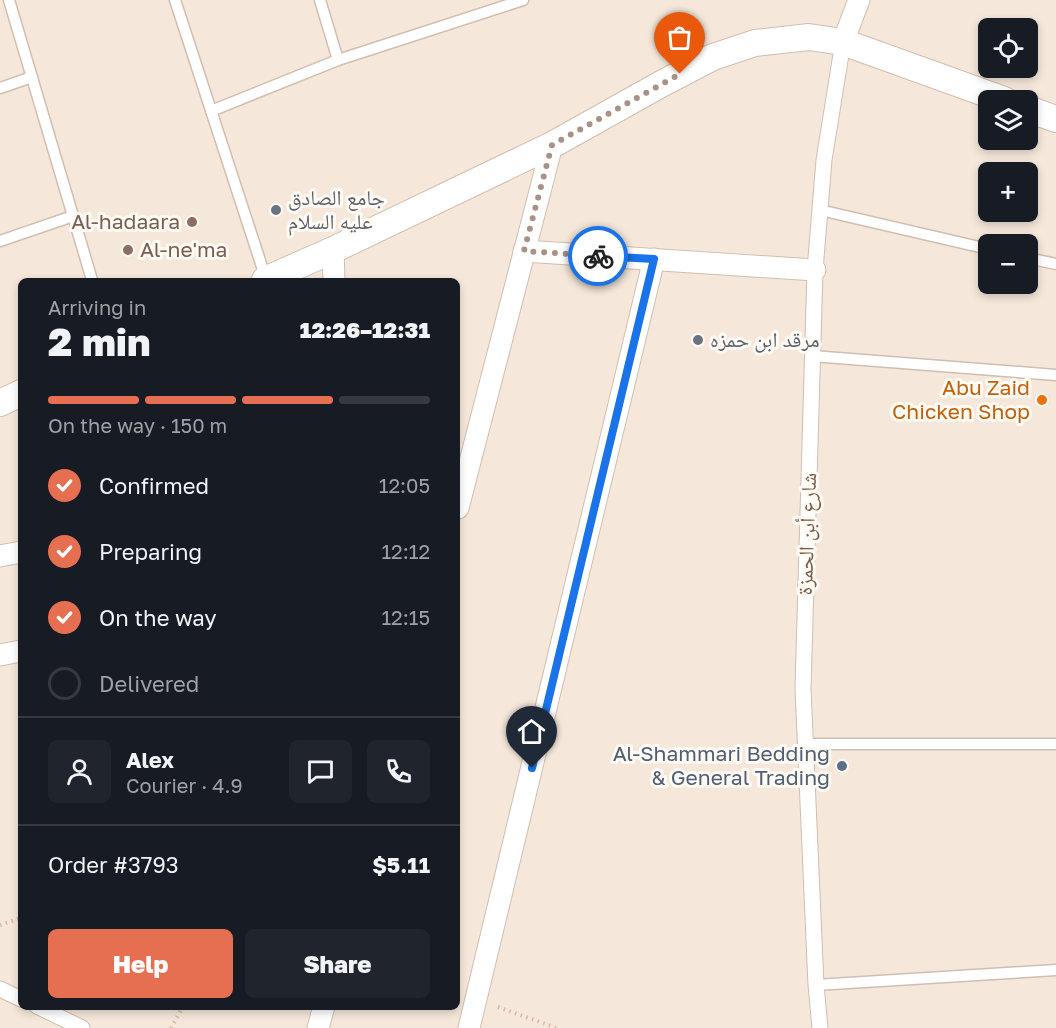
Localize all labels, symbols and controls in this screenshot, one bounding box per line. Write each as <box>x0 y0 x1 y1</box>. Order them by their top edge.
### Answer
pin <box>654 12 705 74</box>
map controls <box>978 18 1038 294</box>
button: locate <box>978 18 1038 78</box>
icon: bag <box>663 21 696 54</box>
button: layers <box>978 90 1038 150</box>
button: + <box>978 162 1038 222</box>
place label: جامع الصادق عليه السلام <box>288 184 385 236</box>
marker: جامع الصادق عليه السلام <box>269 203 283 217</box>
place label: Al-hadaara <box>71 208 180 234</box>
marker: Al-hadaara <box>185 215 199 229</box>
courier <box>568 226 628 286</box>
button: − <box>978 234 1038 294</box>
place label: Al-ne'ma <box>140 236 227 262</box>
icon: bike <box>582 240 615 273</box>
marker: Al-ne'ma <box>121 243 135 257</box>
text: Arriving in <box>48 295 146 319</box>
text: 12:26–12:31 <box>300 316 430 343</box>
text: 2 min <box>48 318 151 365</box>
place label: مرقد ابن حمزه <box>710 326 819 353</box>
marker: مرقد ابن حمزه <box>691 333 705 347</box>
place label: Abu Zaid Chicken Shop <box>892 374 1030 424</box>
marker: Abu Zaid Chicken Shop <box>1035 393 1049 407</box>
text: On the way · 150 m <box>48 413 227 437</box>
icon: check <box>48 469 81 502</box>
text: Confirmed <box>99 472 209 499</box>
street label: شارع أبن الحمزة <box>791 472 822 596</box>
text: 12:05 <box>379 473 430 497</box>
icon: check <box>48 535 81 568</box>
text: Preparing <box>99 538 202 565</box>
text: 12:12 <box>381 539 430 563</box>
icon: check <box>48 601 81 634</box>
text: On the way <box>99 604 217 631</box>
text: 12:15 <box>381 605 430 629</box>
text: Delivered <box>99 670 199 697</box>
pin <box>506 706 557 768</box>
icon: home <box>515 715 548 748</box>
button: person <box>48 740 111 803</box>
button: chat <box>289 740 352 803</box>
button: phone <box>367 740 430 803</box>
place label: Al-Shammari Bedding & General Trading <box>613 740 830 790</box>
text: Alex <box>126 746 174 773</box>
marker: Al-Shammari Bedding & General Trading <box>835 759 849 773</box>
text: Courier · 4.9 <box>126 773 243 797</box>
text: Order #3793 <box>48 851 179 878</box>
text: $5.11 <box>372 851 430 878</box>
button: Help <box>48 929 233 998</box>
button: Share <box>245 929 430 998</box>

